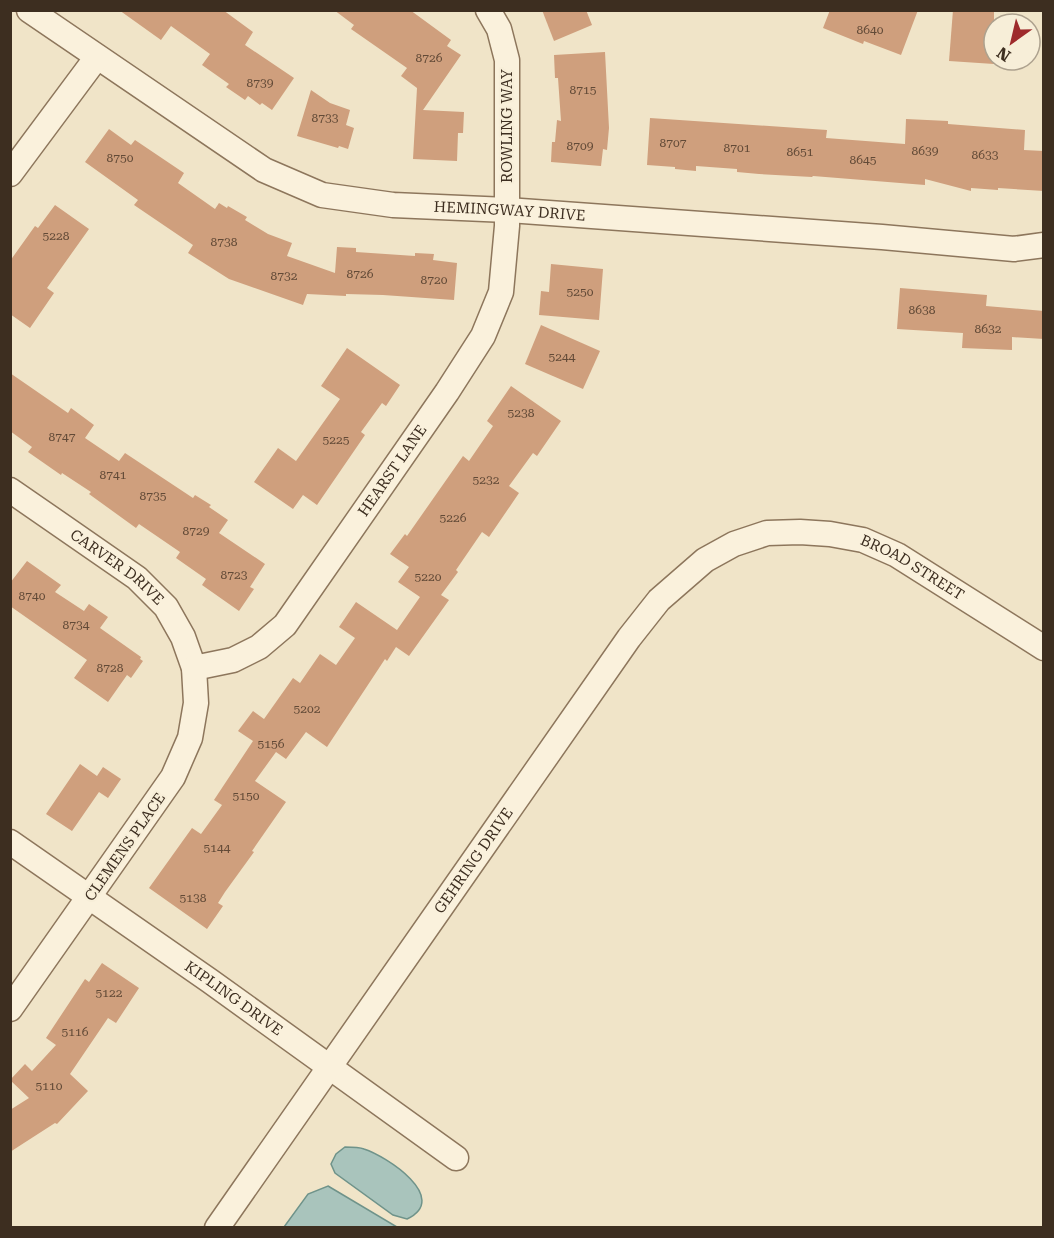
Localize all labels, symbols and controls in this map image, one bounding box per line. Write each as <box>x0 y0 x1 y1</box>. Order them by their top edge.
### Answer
north arrow <box>982 12 1042 72</box>
house number: 8640 <box>857 23 884 37</box>
text: N <box>993 43 1014 65</box>
house number: 8726 <box>416 51 443 65</box>
street label: ROWLING WAY <box>498 68 516 183</box>
house number: 8739 <box>247 76 274 90</box>
house number: 8715 <box>570 83 597 97</box>
house number: 8733 <box>312 111 339 125</box>
house number: 8707 <box>660 136 687 150</box>
house number: 8709 <box>567 139 594 153</box>
house number: 8701 <box>724 141 751 155</box>
house number: 8639 <box>912 144 939 158</box>
house number: 8651 <box>787 145 814 159</box>
house number: 8633 <box>972 148 999 162</box>
house number: 8750 <box>107 151 134 165</box>
house number: 8645 <box>850 153 877 167</box>
street label: HEMINGWAY DRIVE <box>433 198 586 225</box>
house number: 5228 <box>43 229 70 243</box>
house number: 8738 <box>211 235 238 249</box>
house number: 8726 <box>347 267 374 281</box>
house number: 8732 <box>271 269 298 283</box>
house number: 8720 <box>421 273 448 287</box>
house number: 5250 <box>567 285 594 299</box>
house number: 8638 <box>909 303 936 317</box>
house number: 8632 <box>975 322 1002 336</box>
house number: 5244 <box>549 350 576 364</box>
house number: 5238 <box>508 406 535 420</box>
street label: HEARST LANE <box>354 421 430 520</box>
house number: 8747 <box>49 430 76 444</box>
house number: 5225 <box>323 433 350 447</box>
house number: 8741 <box>100 468 127 482</box>
house number: 5232 <box>473 473 500 487</box>
house number: 8735 <box>140 489 167 503</box>
house number: 5226 <box>440 511 467 525</box>
house number: 8729 <box>183 524 210 538</box>
street label: CARVER DRIVE <box>67 525 168 609</box>
street label: BROAD STREET <box>858 531 967 604</box>
house number: 8723 <box>221 568 248 582</box>
house number: 5220 <box>415 570 442 584</box>
house number: 8740 <box>19 589 46 603</box>
house number: 8734 <box>63 618 90 632</box>
house number: 8728 <box>97 661 124 675</box>
house number: 5202 <box>294 702 321 716</box>
house number: 5156 <box>258 737 285 751</box>
street label: CLEMENS PLACE <box>81 789 169 905</box>
house number: 5150 <box>233 789 260 803</box>
street label: GEHRING DRIVE <box>430 804 517 917</box>
house number: 5144 <box>204 841 231 855</box>
house number: 5138 <box>180 891 207 905</box>
street label: KIPLING DRIVE <box>181 957 286 1039</box>
house number: 5122 <box>96 986 123 1000</box>
house number: 5116 <box>62 1025 89 1039</box>
house number: 5110 <box>36 1079 63 1093</box>

